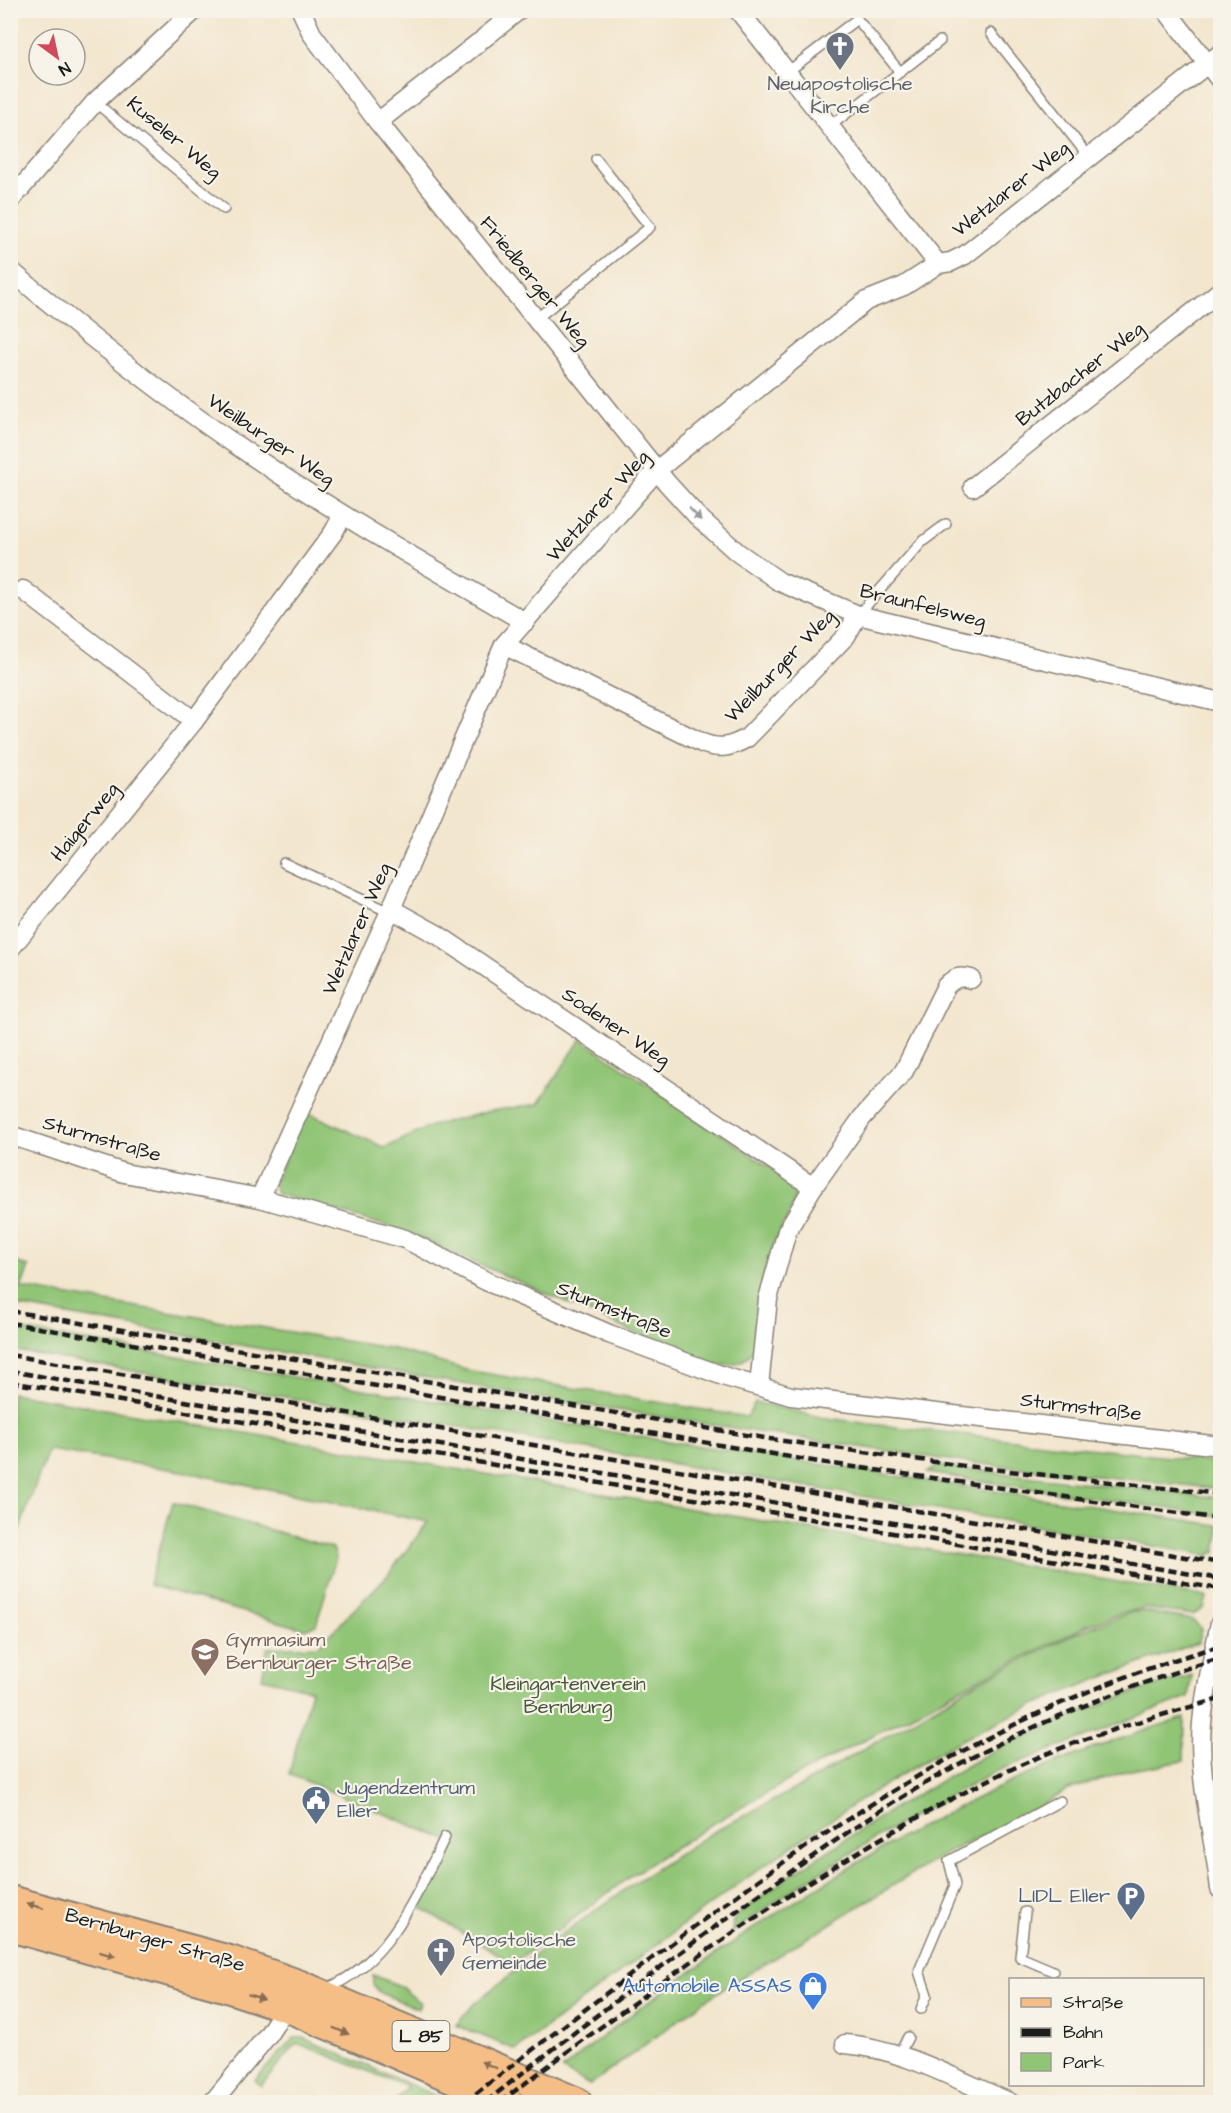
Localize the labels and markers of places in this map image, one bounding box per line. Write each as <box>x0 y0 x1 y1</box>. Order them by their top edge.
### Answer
church icon: Neuapostolische Kirche <box>824 30 856 72</box>
place label: Neuapostolische Kirche <box>767 70 913 121</box>
place label: Gymnasium Bernburger Straße <box>226 1626 412 1678</box>
school or university icon: Gymnasium Bernburger Straße <box>189 1636 221 1678</box>
place label: Jugendzentrum Eller <box>337 1774 475 1825</box>
public building icon: Jugendzentrum Eller <box>300 1784 332 1826</box>
parking icon: LIDL Eller <box>1115 1880 1147 1922</box>
place label: LIDL Eller <box>1018 1882 1110 1910</box>
place label: Apostolische Gemeinde <box>462 1926 576 1977</box>
church icon: Apostolische Gemeinde <box>425 1936 457 1978</box>
shop icon: Automobile ASSAS <box>797 1970 829 2012</box>
place label: Automobile ASSAS <box>622 1972 792 2000</box>

